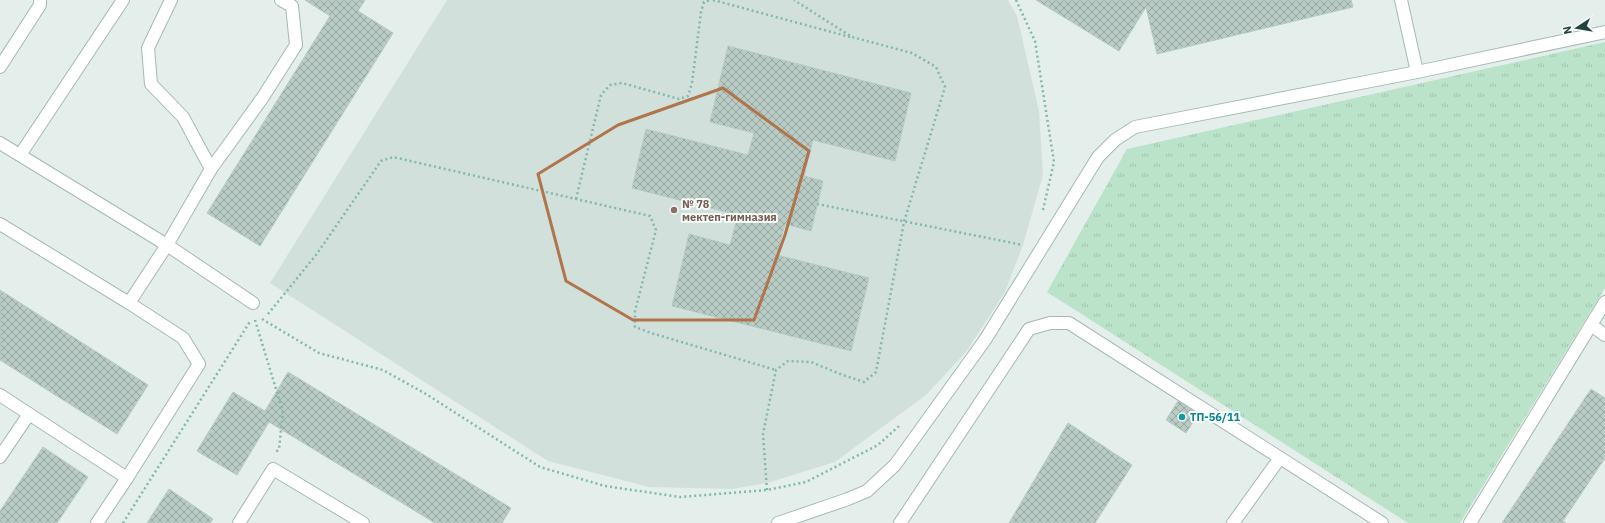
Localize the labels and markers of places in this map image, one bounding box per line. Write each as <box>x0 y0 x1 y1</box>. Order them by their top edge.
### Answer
place label: № 78 мектеп-гимназия <box>682 197 777 224</box>
marker: № 78 мектеп-гимназия <box>669 205 679 215</box>
place label: ТП-56/11 <box>1190 410 1241 424</box>
marker: ТП-56/11 <box>1177 412 1187 422</box>

